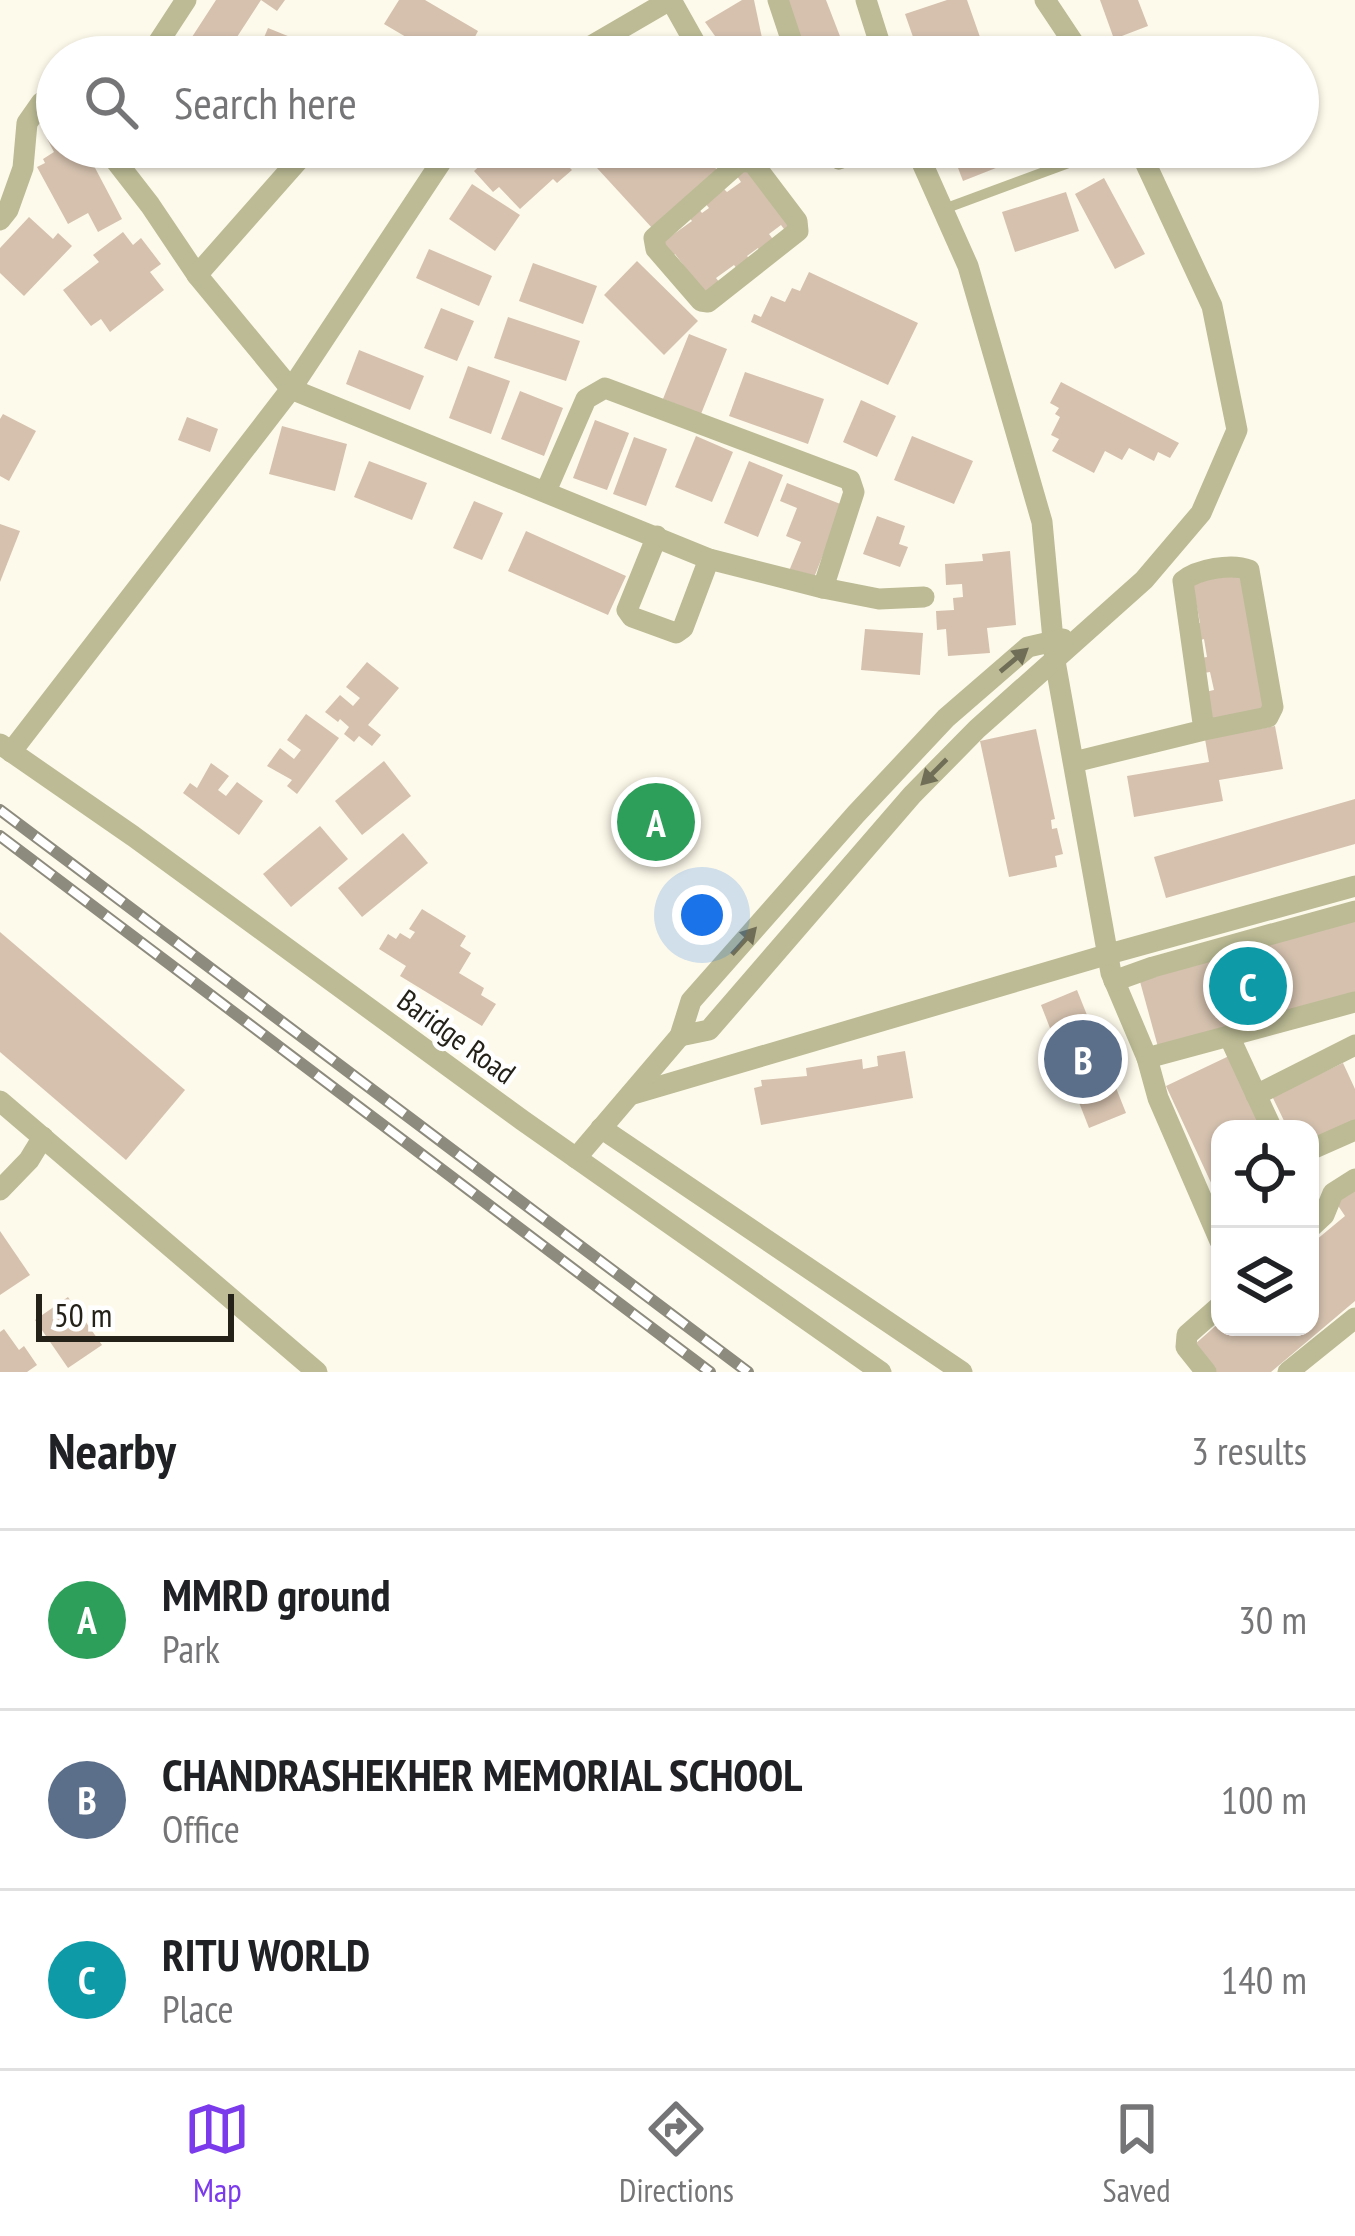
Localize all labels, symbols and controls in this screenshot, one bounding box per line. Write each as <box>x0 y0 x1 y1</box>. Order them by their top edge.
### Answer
search box <box>36 36 1319 168</box>
icon: search <box>78 69 144 135</box>
text: Search here <box>174 73 357 131</box>
one-way arrow <box>999 648 1029 674</box>
one-way arrow <box>920 758 948 786</box>
pin: A <box>617 777 695 867</box>
your location <box>672 885 732 945</box>
one-way arrow <box>730 926 757 956</box>
pin: C <box>1209 941 1287 1031</box>
street label: Baridge Road <box>390 980 524 1092</box>
pin: B <box>1044 1014 1122 1104</box>
map controls <box>1211 1120 1319 1336</box>
button: locate <box>1211 1120 1319 1228</box>
button: layers <box>1211 1228 1319 1336</box>
scale bar <box>36 1288 234 1341</box>
text: 50 m <box>54 1293 112 1336</box>
text: Nearby <box>48 1417 176 1483</box>
text: 3 results <box>1191 1425 1307 1476</box>
text: MMRD ground <box>162 1565 391 1623</box>
text: A <box>77 1594 97 1645</box>
text: 30 m <box>1238 1594 1307 1645</box>
text: Park <box>162 1623 220 1674</box>
text: CHANDRASHEKHER MEMORIAL SCHOOL <box>162 1745 802 1803</box>
text: B <box>77 1774 97 1825</box>
text: 100 m <box>1221 1774 1307 1825</box>
text: Office <box>162 1803 240 1854</box>
text: RITU WORLD <box>162 1925 370 1983</box>
text: C <box>78 1954 96 2005</box>
text: 140 m <box>1221 1954 1307 2005</box>
text: Place <box>162 1983 234 2034</box>
tab: Map <box>184 2096 250 2211</box>
tab: Directions <box>619 2096 734 2211</box>
tab: Saved <box>1103 2096 1171 2211</box>

